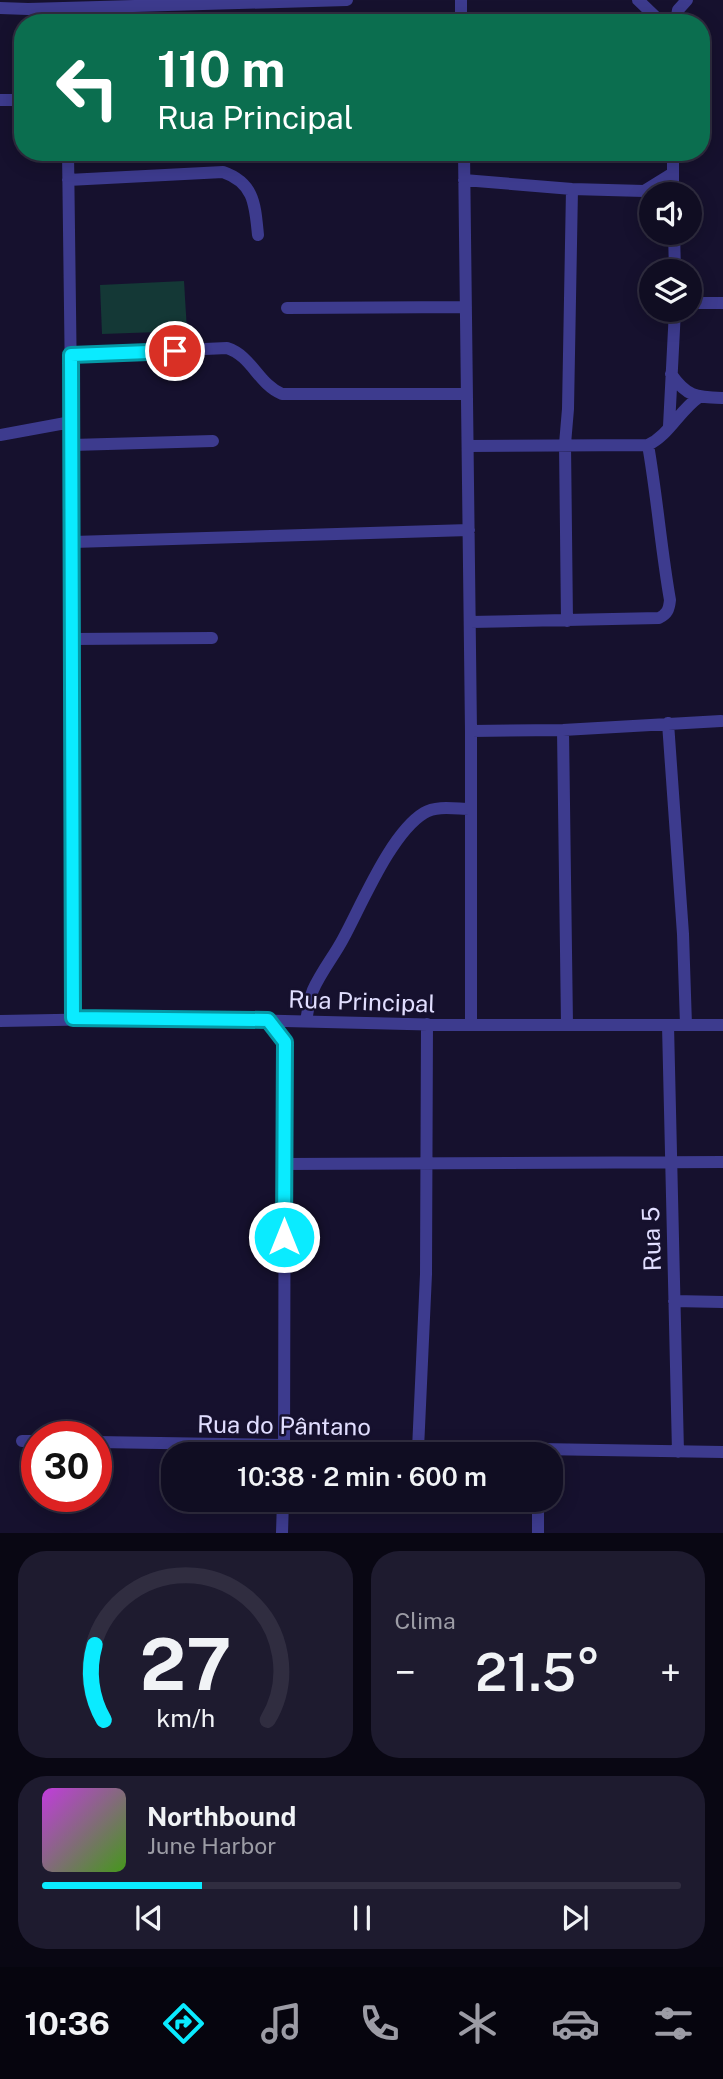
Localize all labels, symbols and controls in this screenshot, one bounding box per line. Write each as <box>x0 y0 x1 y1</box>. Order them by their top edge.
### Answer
text: 110 m <box>157 40 285 98</box>
icon: left <box>42 42 133 133</box>
text: Rua Principal <box>157 99 353 136</box>
map controls <box>639 182 702 322</box>
button: sound <box>639 182 702 245</box>
button: layers <box>639 259 702 322</box>
pin <box>145 321 205 381</box>
icon: arrive <box>156 332 194 370</box>
street label: Rua Principal <box>288 984 436 1018</box>
position arrow <box>247 1200 321 1274</box>
street label: Rua 5 <box>636 1206 666 1272</box>
street label: Rua do Pântano <box>197 1409 371 1441</box>
speed limit sign: 30 <box>21 1421 112 1512</box>
text: 10:38 · 2 min · 600 m <box>237 1461 487 1492</box>
text: Clima <box>395 1607 456 1634</box>
text: 27 <box>139 1622 231 1707</box>
text: 21.5° <box>475 1642 601 1703</box>
text: − <box>395 1650 416 1695</box>
text: + <box>660 1650 681 1695</box>
text: km/h <box>156 1703 215 1733</box>
text: Northbound <box>147 1801 296 1832</box>
text: June Harbor <box>147 1832 276 1859</box>
icon: previous <box>130 1899 168 1937</box>
icon: pause <box>343 1899 381 1937</box>
icon: next <box>556 1899 594 1937</box>
icon: directions <box>159 1999 208 2048</box>
icon: music <box>257 1999 306 2048</box>
icon: phone <box>355 1999 404 2048</box>
icon: climate <box>453 1999 502 2048</box>
icon: car <box>551 1999 600 2048</box>
icon: filters <box>649 1999 698 2048</box>
text: 10:36 <box>25 2005 110 2042</box>

